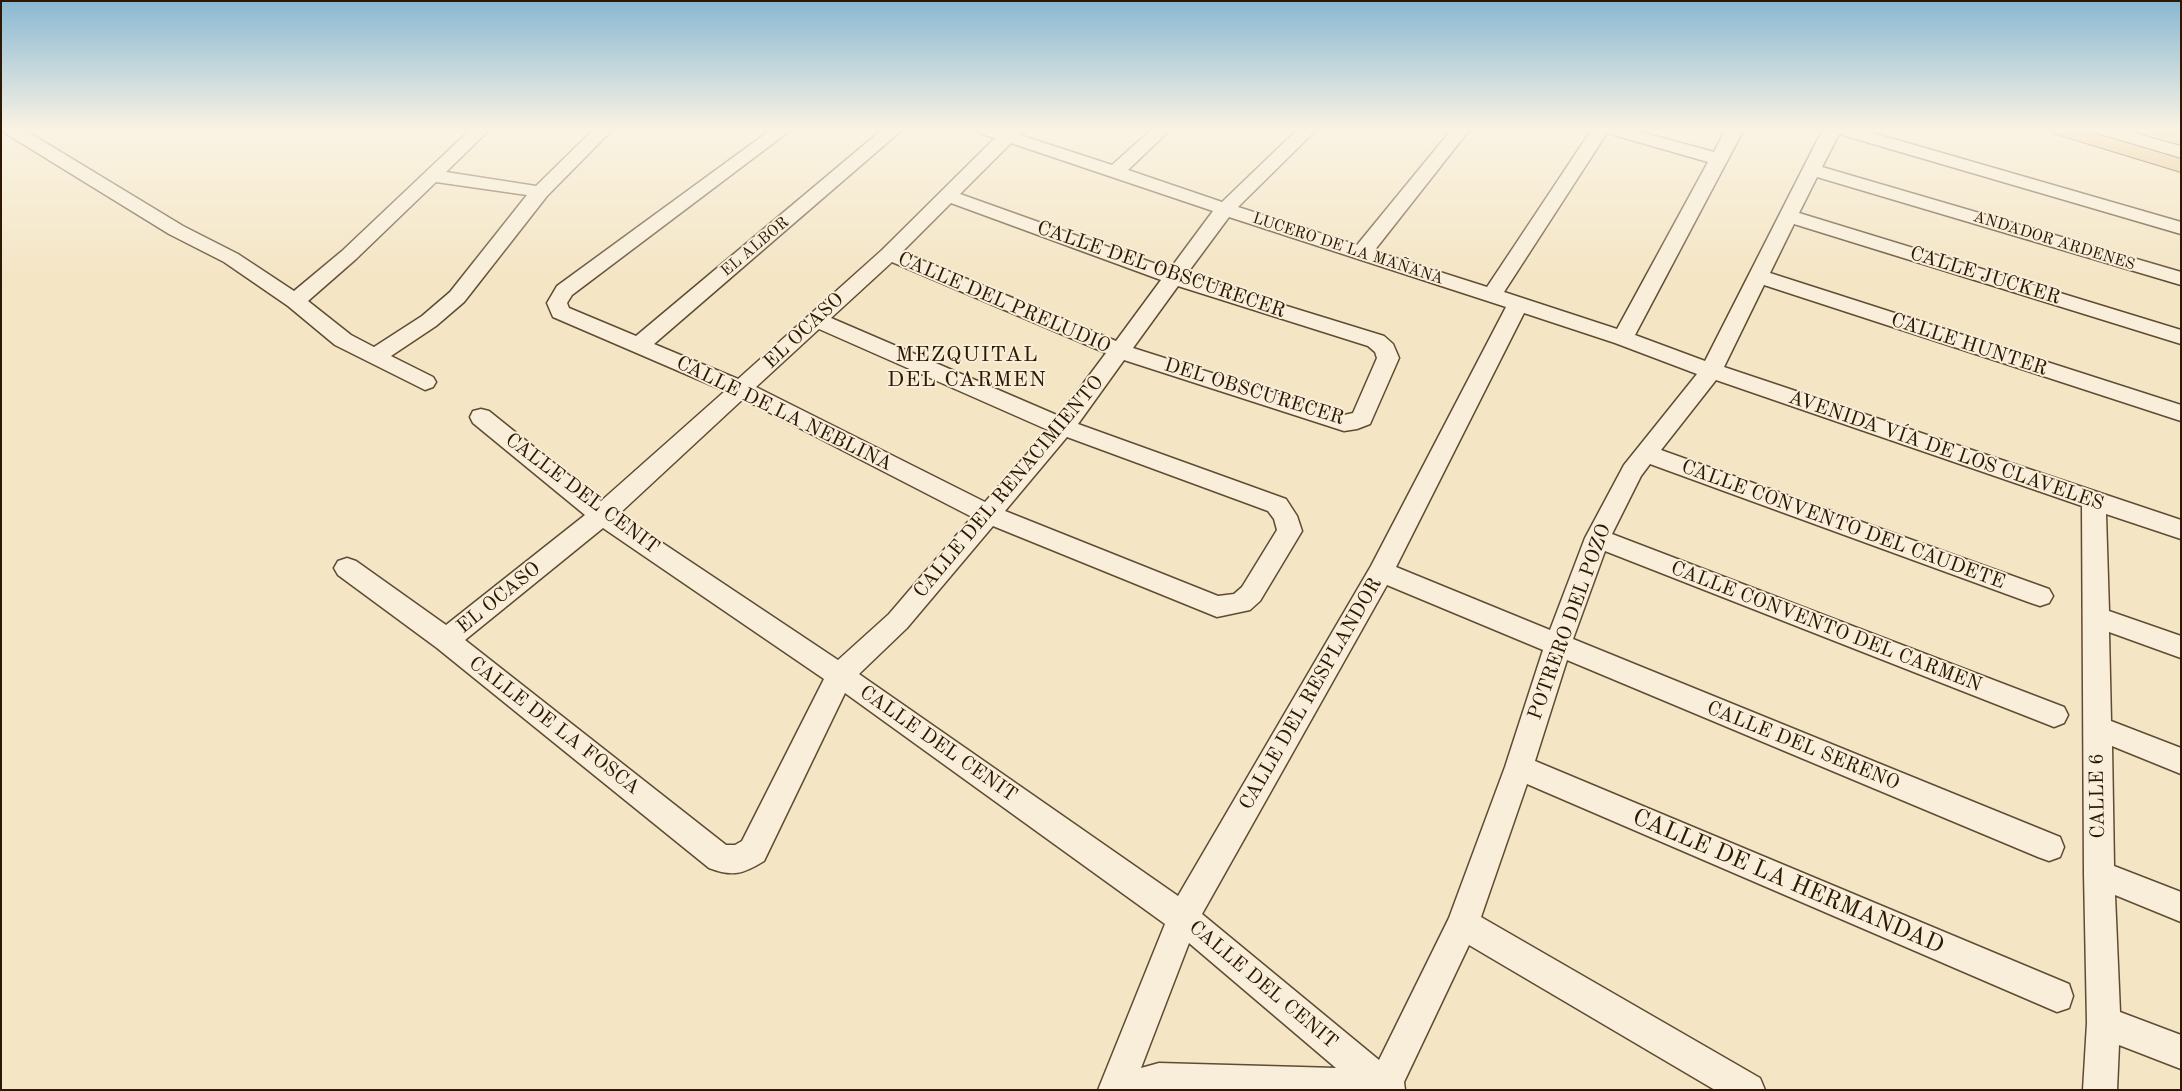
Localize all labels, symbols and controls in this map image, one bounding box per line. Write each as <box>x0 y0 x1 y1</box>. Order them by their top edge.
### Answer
street label: ANDADOR ARDENES <box>1971 207 2137 275</box>
street label: LUCERO DE LA MAÑANA <box>1250 209 1446 289</box>
street label: EL ALBOR <box>717 213 793 281</box>
street label: CALLE DEL OBSCURECER <box>1034 216 1288 324</box>
street label: CALLE JUCKER <box>1907 242 2063 310</box>
street label: CALLE DEL PRELUDIO <box>894 247 1114 359</box>
street label: EL OCASO <box>759 288 849 374</box>
street label: CALLE HUNTER <box>1888 308 2050 382</box>
district label: MEZQUITAL DEL CARMEN <box>886 342 1048 394</box>
street label: CALLE DE LA NEBLINA <box>672 351 896 477</box>
street label: DEL OBSCURECER <box>1161 353 1347 431</box>
street label: CALLE DEL RENACIMIENTO <box>909 371 1109 603</box>
street label: AVENIDA VÍA DE LOS CLAVELES <box>1785 386 2107 516</box>
street label: CALLE DEL CENIT <box>500 428 664 560</box>
street label: CALLE CONVENTO DEL CAUDETE <box>1678 455 2008 595</box>
street label: POTRERO DEL POZO <box>1523 521 1617 723</box>
street label: CALLE CONVENTO DEL CARMEN <box>1667 556 1985 698</box>
street label: EL OCASO <box>452 557 546 639</box>
street label: CALLE DEL RESPLANDOR <box>1235 574 1387 814</box>
street label: CALLE DE LA FOSCA <box>464 652 644 800</box>
street label: CALLE DEL CENIT <box>855 681 1021 807</box>
street label: CALLE DEL SERENO <box>1703 696 1903 796</box>
street label: CALLE 6 <box>2085 753 2111 839</box>
street label: CALLE DE LA HERMANDAD <box>1628 803 1948 961</box>
street label: CALLE DEL CENIT <box>1184 916 1342 1054</box>

